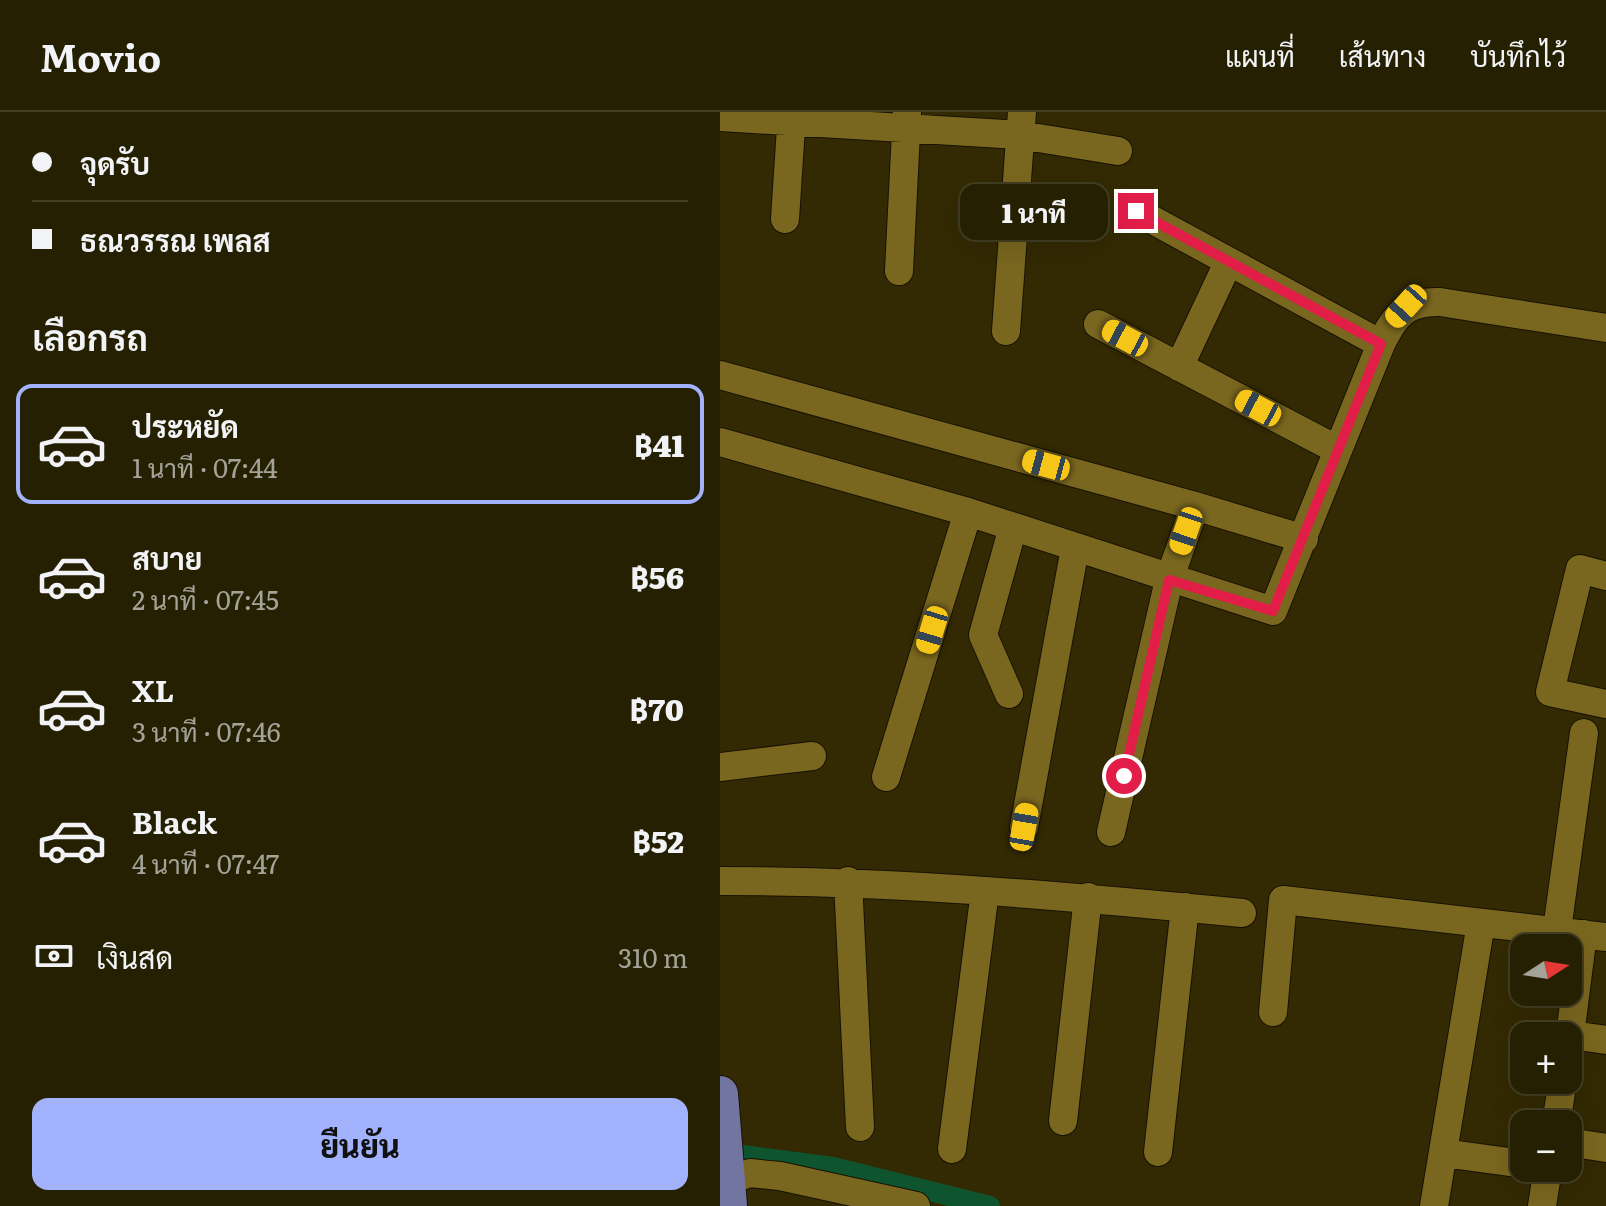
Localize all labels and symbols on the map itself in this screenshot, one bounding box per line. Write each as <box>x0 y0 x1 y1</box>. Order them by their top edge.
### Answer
callout: 1 นาที <box>960 183 1108 239</box>
route end <box>1118 193 1154 229</box>
car <box>1381 280 1431 332</box>
car <box>1098 316 1152 360</box>
car <box>1231 386 1285 430</box>
car <box>1020 447 1072 483</box>
car <box>1167 504 1205 558</box>
car <box>914 604 950 656</box>
route start <box>1106 758 1142 794</box>
car <box>1008 801 1040 853</box>
north arrow <box>1510 934 1582 1006</box>

